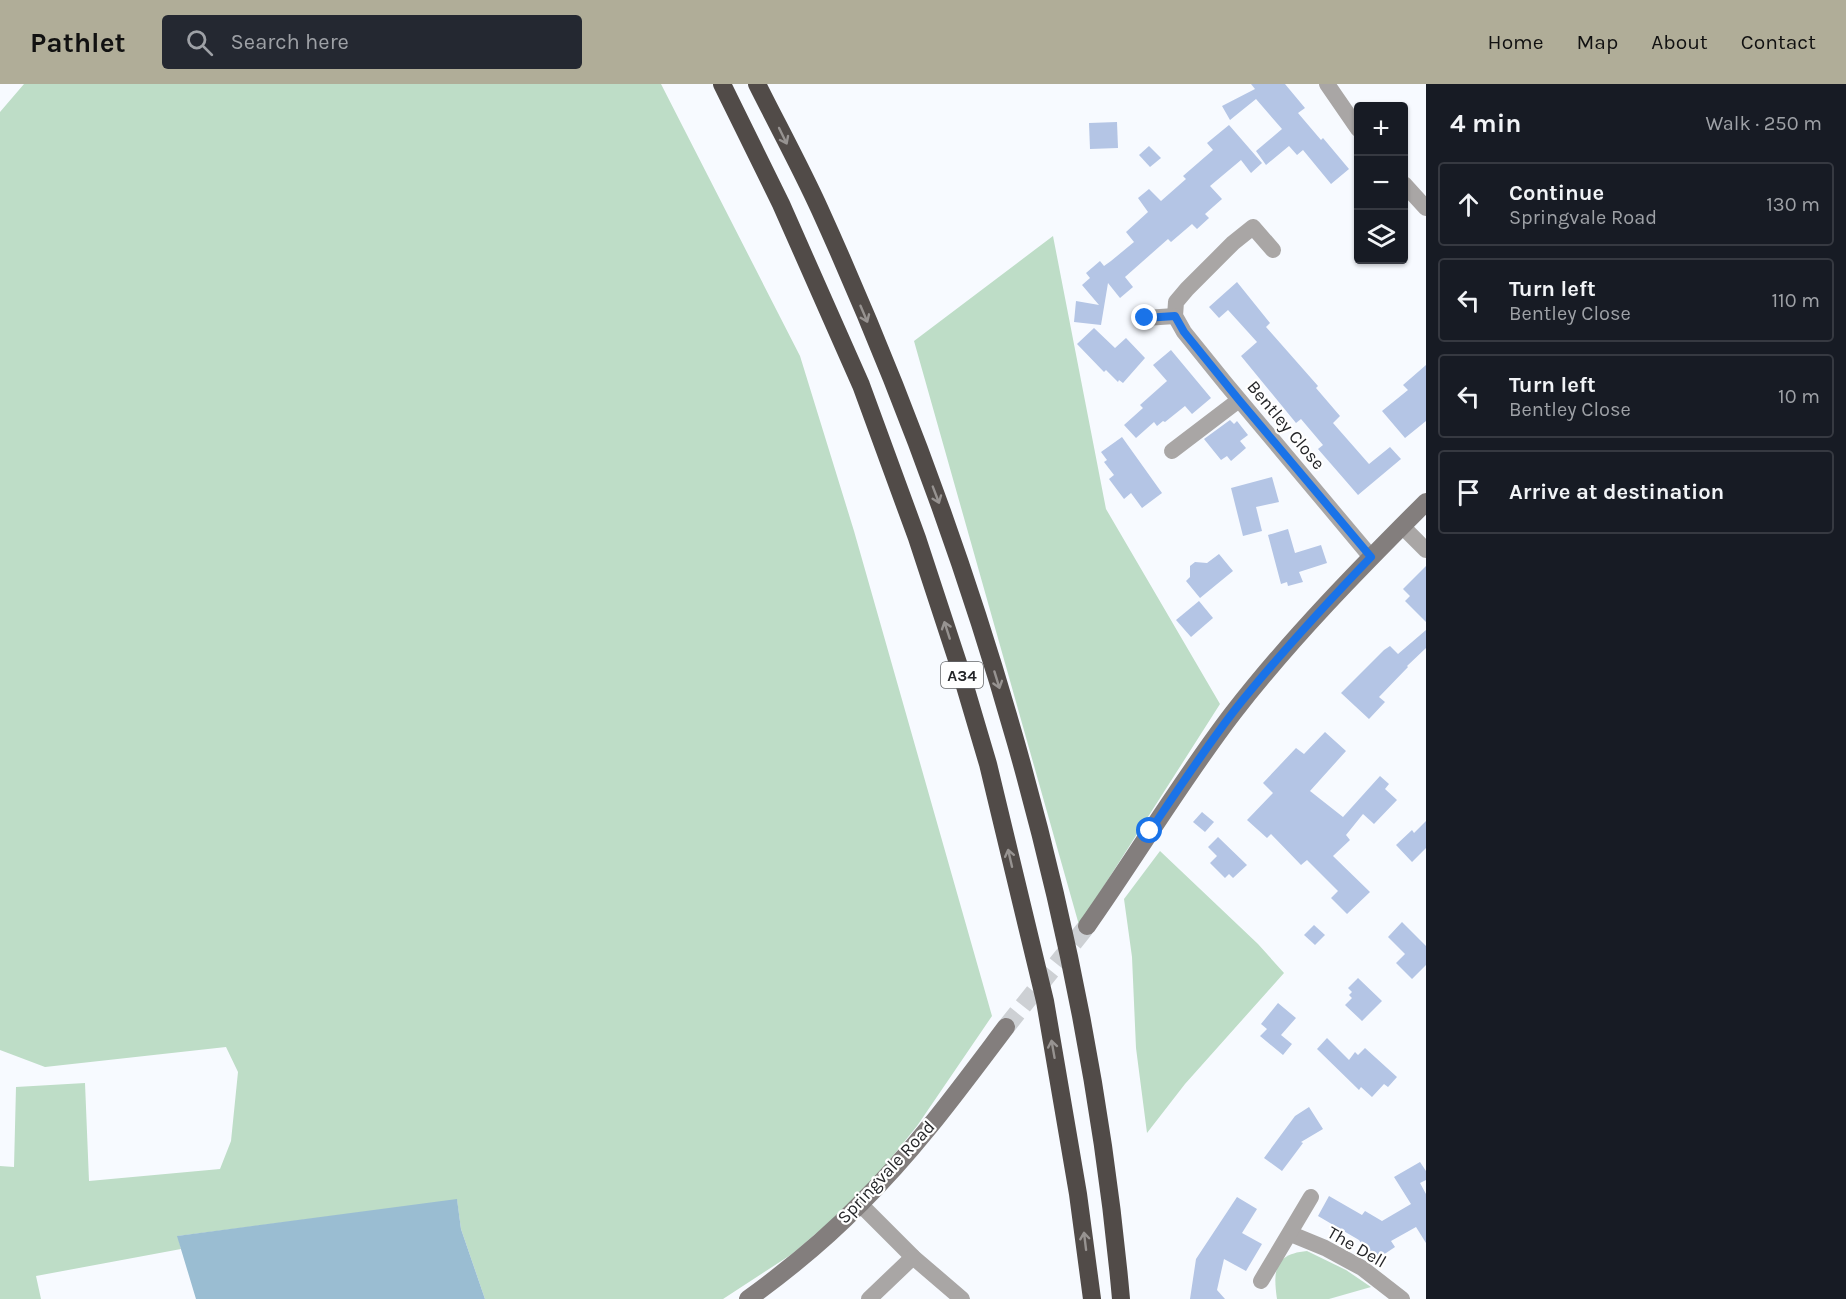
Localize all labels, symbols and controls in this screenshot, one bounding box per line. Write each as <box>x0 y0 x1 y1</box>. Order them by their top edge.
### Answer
search box <box>162 15 582 69</box>
text: Pathlet <box>30 26 126 59</box>
icon: search <box>183 26 216 59</box>
text: Search here <box>231 29 349 55</box>
text: Home <box>1488 30 1544 54</box>
text: Map <box>1577 30 1618 54</box>
text: About <box>1651 30 1708 54</box>
text: Contact <box>1741 30 1816 54</box>
map controls <box>1354 102 1408 264</box>
button: + <box>1354 102 1408 156</box>
text: 4 min <box>1450 108 1521 139</box>
text: Walk · 250 m <box>1706 112 1822 135</box>
one-way arrow <box>778 127 790 145</box>
button: − <box>1354 156 1408 210</box>
text: Continue <box>1509 180 1604 206</box>
icon: ahead <box>1452 188 1485 221</box>
text: 130 m <box>1766 193 1820 216</box>
text: Springvale Road <box>1509 206 1657 229</box>
button: layers <box>1354 210 1408 264</box>
text: Turn left <box>1509 276 1596 302</box>
icon: left <box>1452 284 1485 317</box>
text: 110 m <box>1771 289 1820 312</box>
text: Bentley Close <box>1509 302 1631 325</box>
one-way arrow <box>859 304 870 323</box>
route end <box>1131 304 1157 330</box>
text: Turn left <box>1509 372 1596 398</box>
street label: Bentley Close <box>1242 376 1330 474</box>
icon: left <box>1452 380 1485 413</box>
text: 10 m <box>1778 385 1820 408</box>
text: Bentley Close <box>1509 398 1631 421</box>
icon: arrive <box>1452 476 1485 509</box>
text: Arrive at destination <box>1509 479 1724 505</box>
one-way arrow <box>931 485 942 504</box>
one-way arrow <box>941 621 952 640</box>
road number: A34 <box>941 662 983 688</box>
one-way arrow <box>992 670 1003 689</box>
route start <box>1136 817 1162 843</box>
one-way arrow <box>1004 849 1016 868</box>
one-way arrow <box>1047 1039 1058 1059</box>
street label: Springvale Road <box>833 1116 939 1228</box>
street label: The Dell <box>1324 1221 1390 1273</box>
one-way arrow <box>1079 1232 1090 1251</box>

